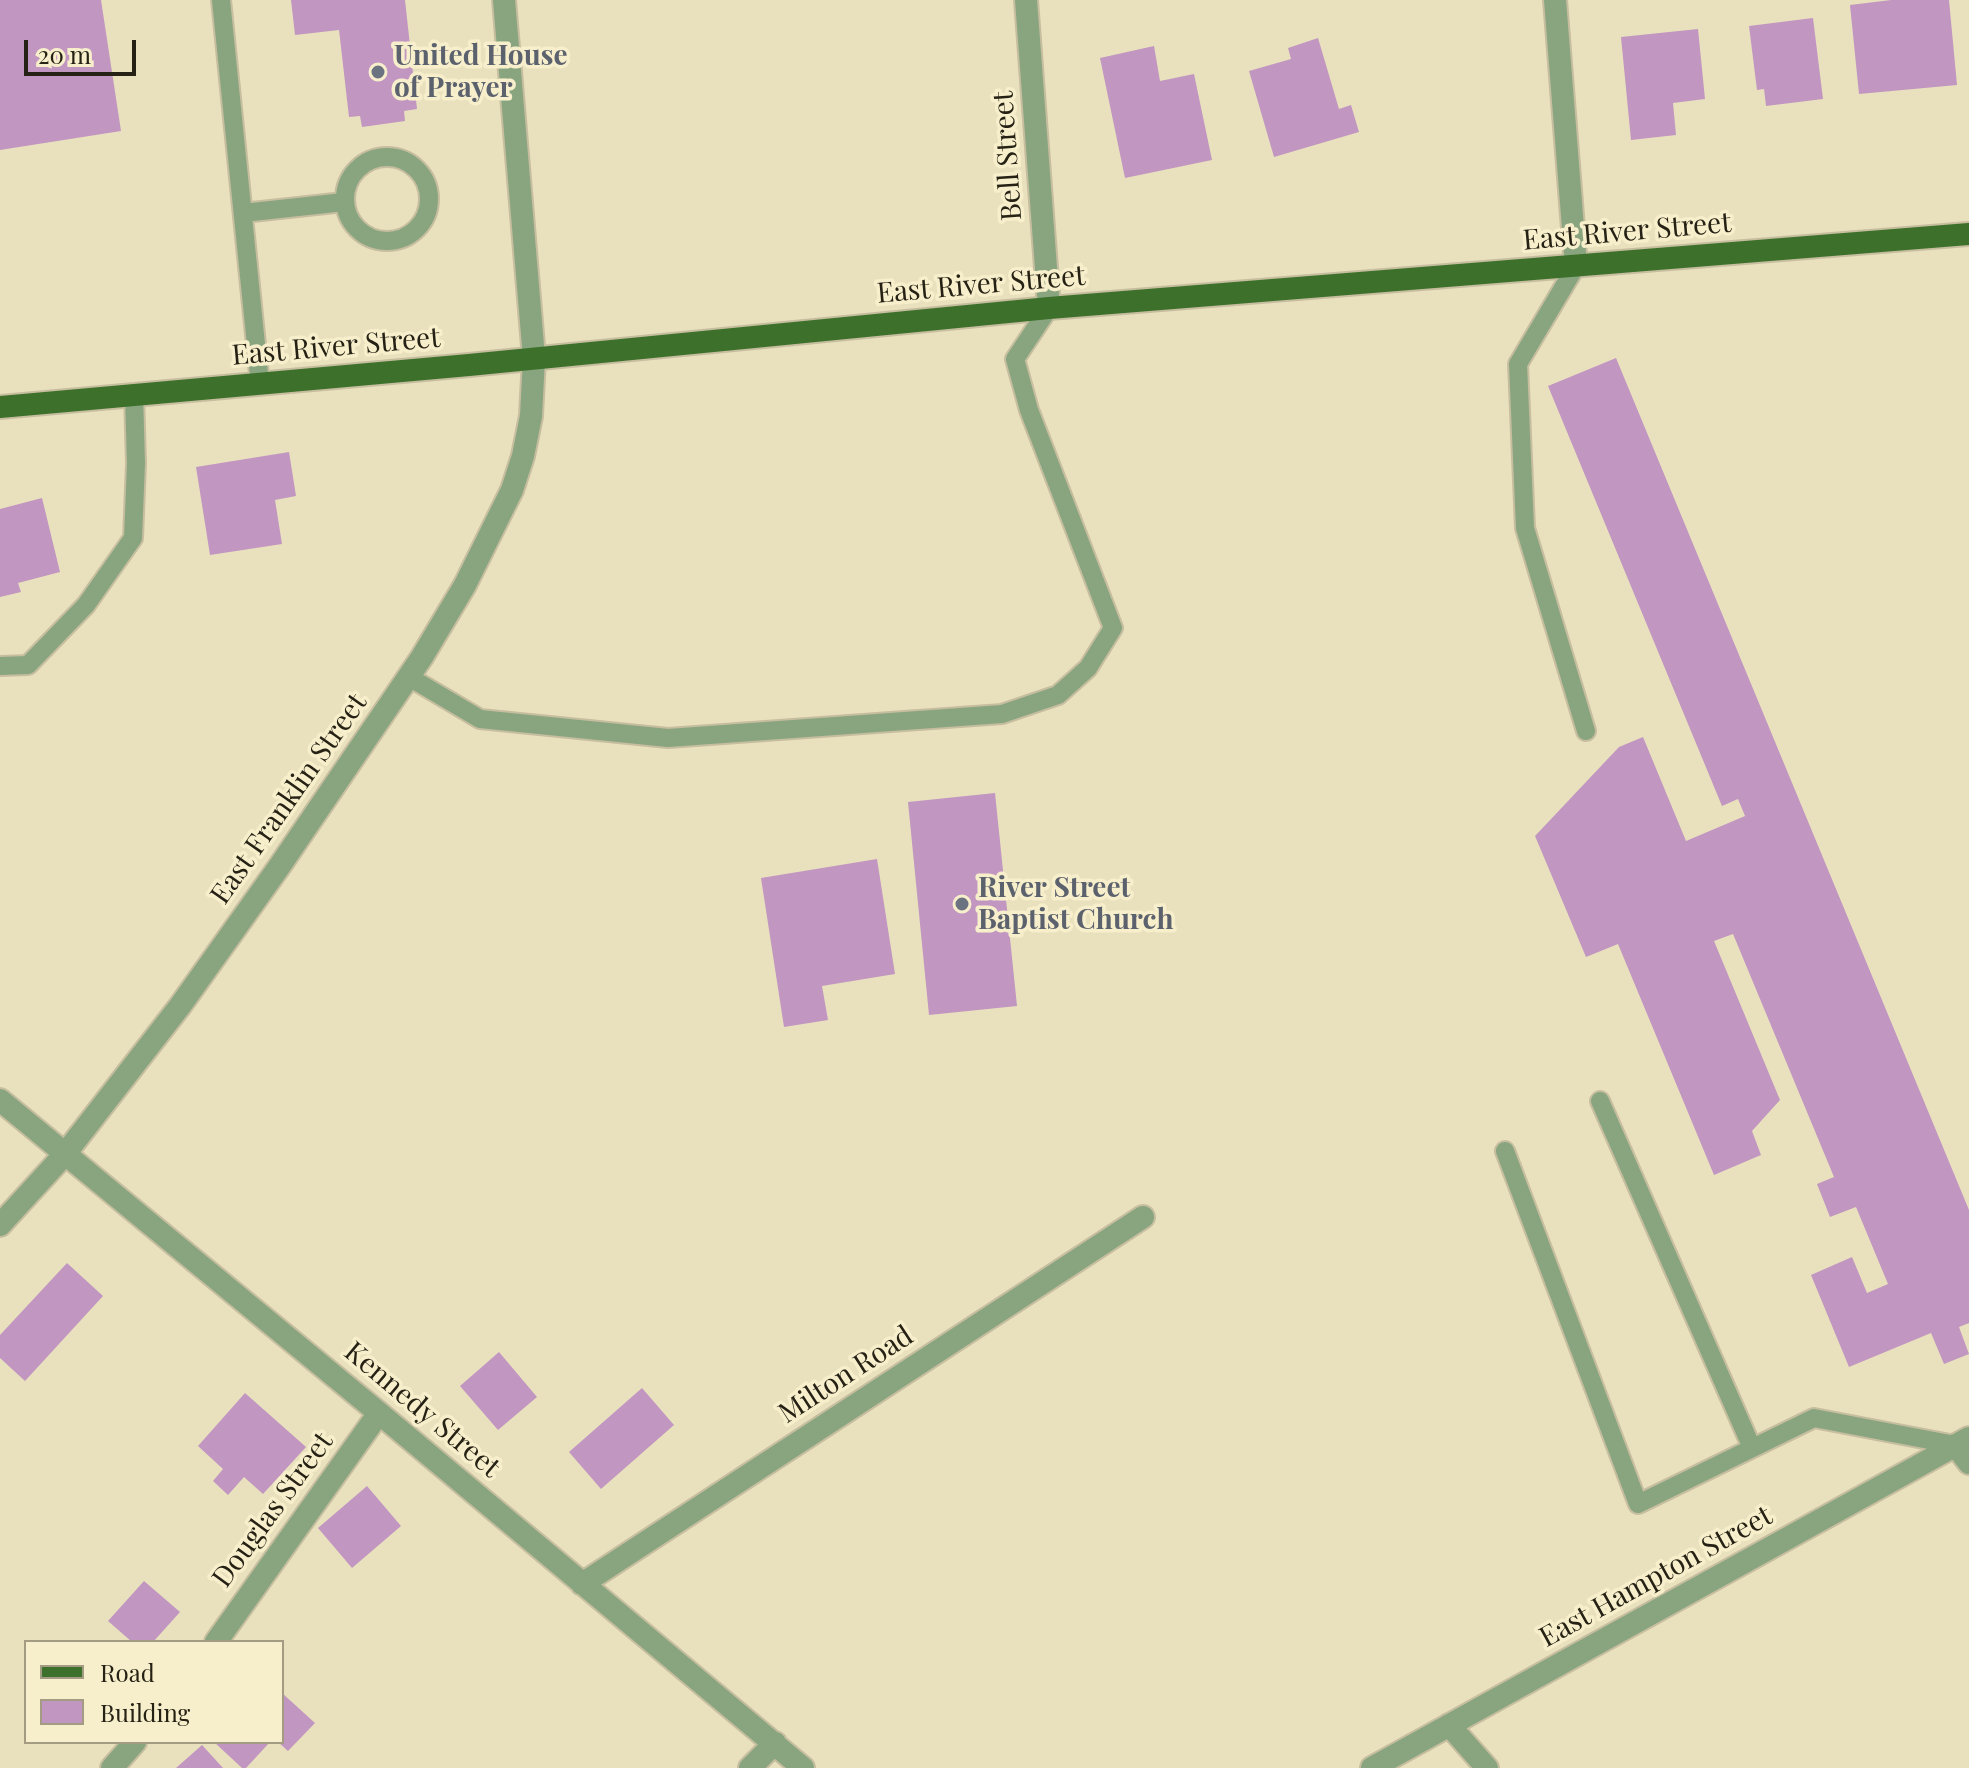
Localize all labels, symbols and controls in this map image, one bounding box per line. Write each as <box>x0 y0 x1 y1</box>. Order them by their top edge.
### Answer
scale bar <box>28 24 140 74</box>
text: 20 m <box>38 38 91 70</box>
place label: United House of Prayer <box>394 39 568 105</box>
marker: United House of Prayer <box>369 63 387 81</box>
street label: Bell Street <box>987 90 1029 222</box>
street label: East River Street <box>1521 206 1733 258</box>
street label: East River Street <box>875 259 1087 311</box>
street label: East River Street <box>230 321 442 373</box>
street label: East Franklin Street <box>204 687 374 911</box>
place label: River Street Baptist Church <box>978 871 1173 937</box>
marker: River Street Baptist Church <box>953 895 971 913</box>
street label: Milton Road <box>773 1319 919 1431</box>
street label: Kennedy Street <box>337 1335 507 1485</box>
street label: Douglas Street <box>206 1426 340 1594</box>
street label: East Hampton Street <box>1534 1499 1778 1655</box>
legend <box>24 1640 284 1744</box>
text: Road <box>100 1656 155 1688</box>
text: Building <box>100 1696 190 1728</box>

